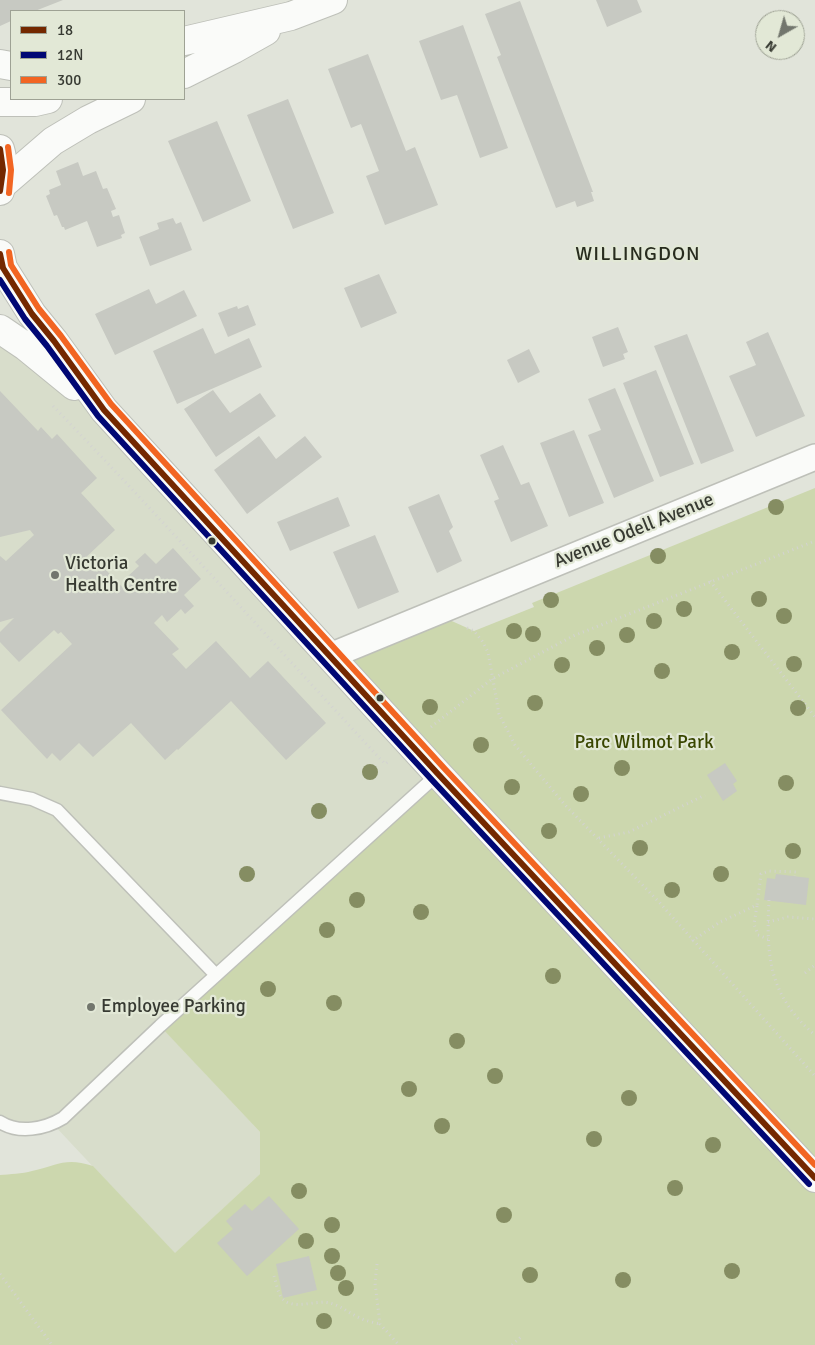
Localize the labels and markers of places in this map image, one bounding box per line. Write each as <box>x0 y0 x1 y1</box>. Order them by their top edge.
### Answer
unlabelled marker <box>207 536 217 546</box>
place label: Victoria Health Centre <box>65 553 177 597</box>
marker: Victoria Health Centre <box>49 569 61 581</box>
unlabelled marker <box>375 693 385 703</box>
place label: Employee Parking <box>101 996 246 1018</box>
marker: Employee Parking <box>85 1001 97 1013</box>

